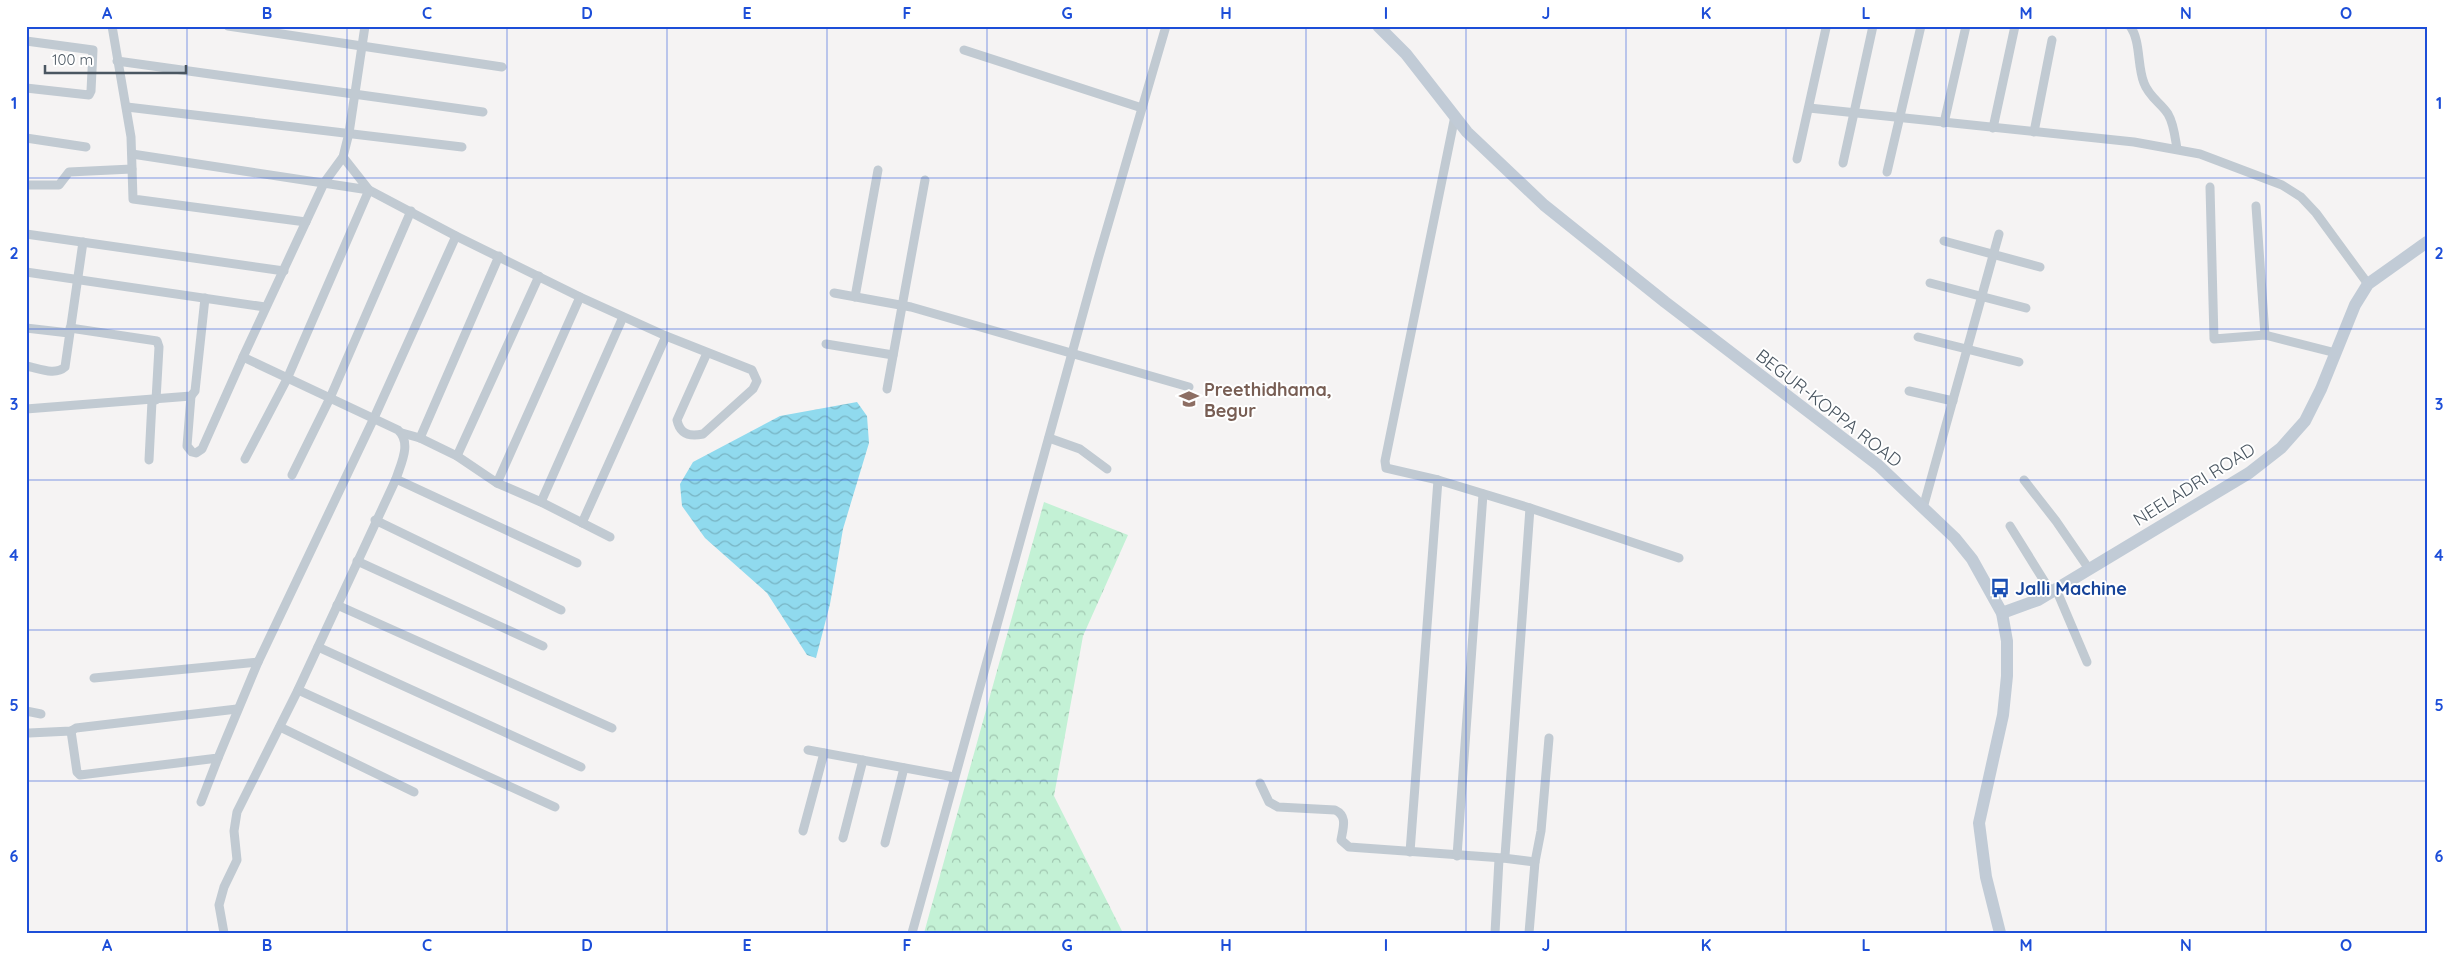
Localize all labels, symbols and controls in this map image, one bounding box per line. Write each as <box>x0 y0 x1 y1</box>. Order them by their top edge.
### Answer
text: A <box>102 3 113 23</box>
text: B <box>262 3 272 23</box>
text: C <box>422 3 432 23</box>
text: D <box>581 3 593 23</box>
text: E <box>742 3 752 23</box>
text: F <box>903 3 912 23</box>
text: G <box>1061 3 1073 23</box>
text: H <box>1220 3 1232 23</box>
text: I <box>1384 3 1388 23</box>
text: J <box>1542 3 1550 23</box>
text: K <box>1701 3 1711 23</box>
text: L <box>1862 3 1871 23</box>
text: M <box>2019 3 2033 23</box>
text: N <box>2180 3 2192 23</box>
text: O <box>2340 3 2352 23</box>
scale bar <box>45 42 186 74</box>
text: 100 m <box>52 50 93 69</box>
text: 1 <box>11 93 17 113</box>
text: 1 <box>2436 93 2442 113</box>
text: 2 <box>9 243 19 263</box>
text: 2 <box>2434 243 2444 263</box>
street label: BEGUR-KOPPA ROAD <box>1751 344 1907 472</box>
place label: Preethidhama, Begur <box>1204 378 1332 422</box>
school or university icon: Preethidhama, Begur <box>1178 388 1200 410</box>
text: 3 <box>10 394 18 414</box>
text: 3 <box>2435 394 2443 414</box>
street label: NEELADRI ROAD <box>2129 437 2259 531</box>
text: 4 <box>9 545 19 565</box>
text: 4 <box>2434 545 2444 565</box>
bus stop icon: Jalli Machine <box>1989 577 2011 599</box>
place label: Jalli Machine <box>2015 577 2127 600</box>
text: 5 <box>9 695 19 715</box>
text: 5 <box>2434 695 2444 715</box>
text: 6 <box>10 846 19 866</box>
text: 6 <box>2435 846 2444 866</box>
text: A <box>102 935 113 955</box>
text: B <box>262 935 272 955</box>
text: C <box>422 935 432 955</box>
text: D <box>581 935 593 955</box>
text: E <box>742 935 752 955</box>
text: F <box>903 935 912 955</box>
text: G <box>1061 935 1073 955</box>
text: H <box>1220 935 1232 955</box>
text: I <box>1384 935 1388 955</box>
text: J <box>1542 935 1550 955</box>
text: K <box>1701 935 1711 955</box>
text: L <box>1862 935 1871 955</box>
text: M <box>2019 935 2033 955</box>
text: N <box>2180 935 2192 955</box>
text: O <box>2340 935 2352 955</box>

